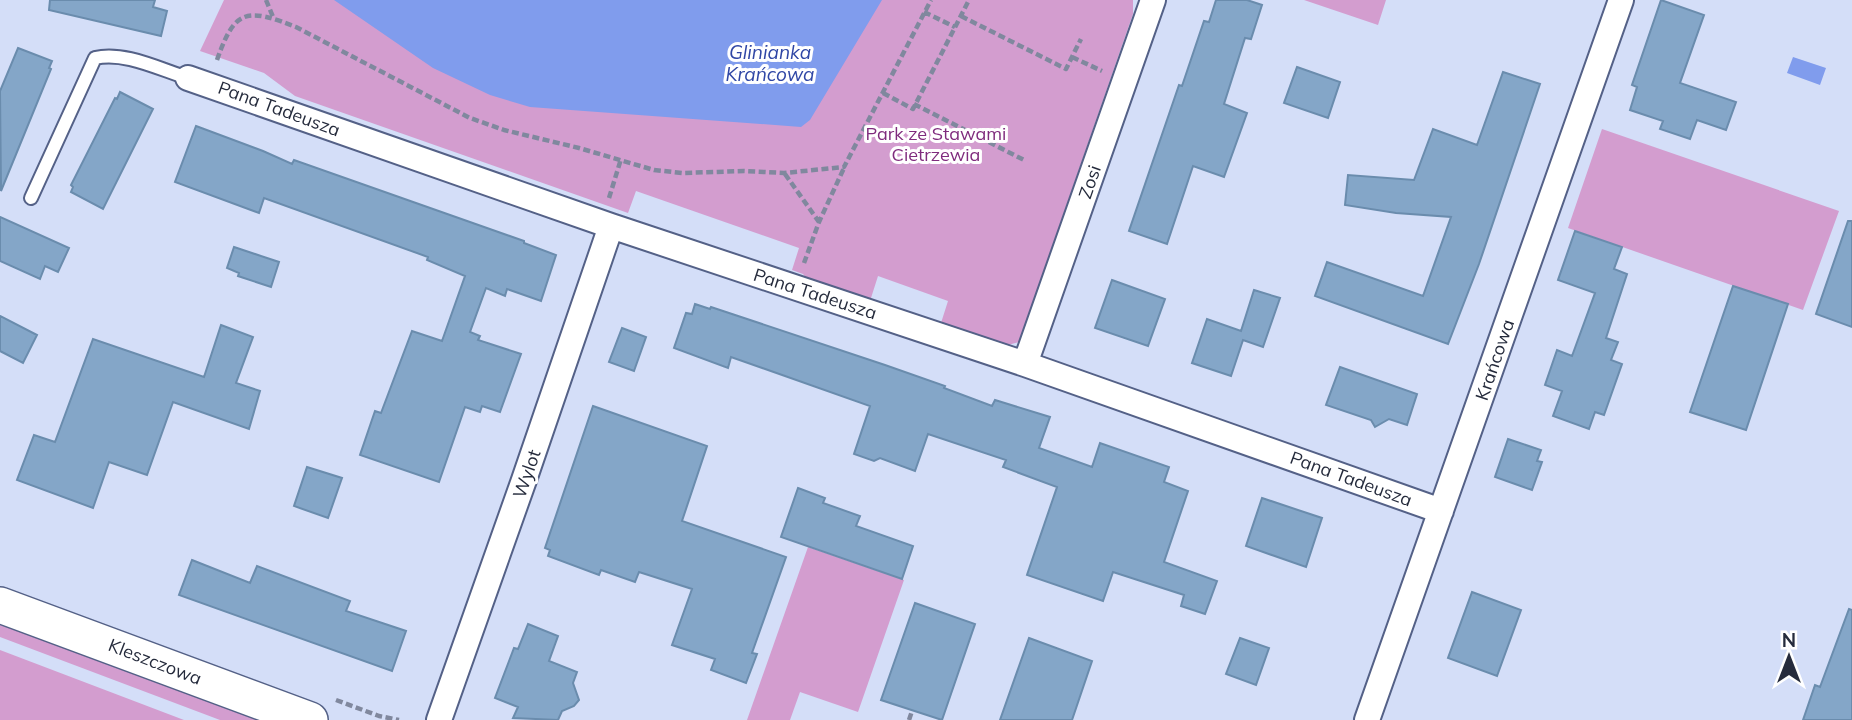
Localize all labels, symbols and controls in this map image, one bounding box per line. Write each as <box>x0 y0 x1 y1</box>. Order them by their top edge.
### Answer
water label: Glinianka Krańcowa <box>725 40 815 86</box>
street label: Pana Tadeusza <box>215 76 343 141</box>
park label: Park ze Stawami Cietrzewia <box>866 122 1006 166</box>
street label: Zosi <box>1073 162 1106 202</box>
street label: Pana Tadeusza <box>751 263 880 324</box>
street label: Krańcowa <box>1470 316 1519 403</box>
street label: Pana Tadeusza <box>1287 446 1415 511</box>
street label: Wylot <box>508 447 546 501</box>
north arrow <box>1754 622 1824 692</box>
text: N <box>1782 628 1796 652</box>
street label: Kleszczowa <box>105 633 205 690</box>

